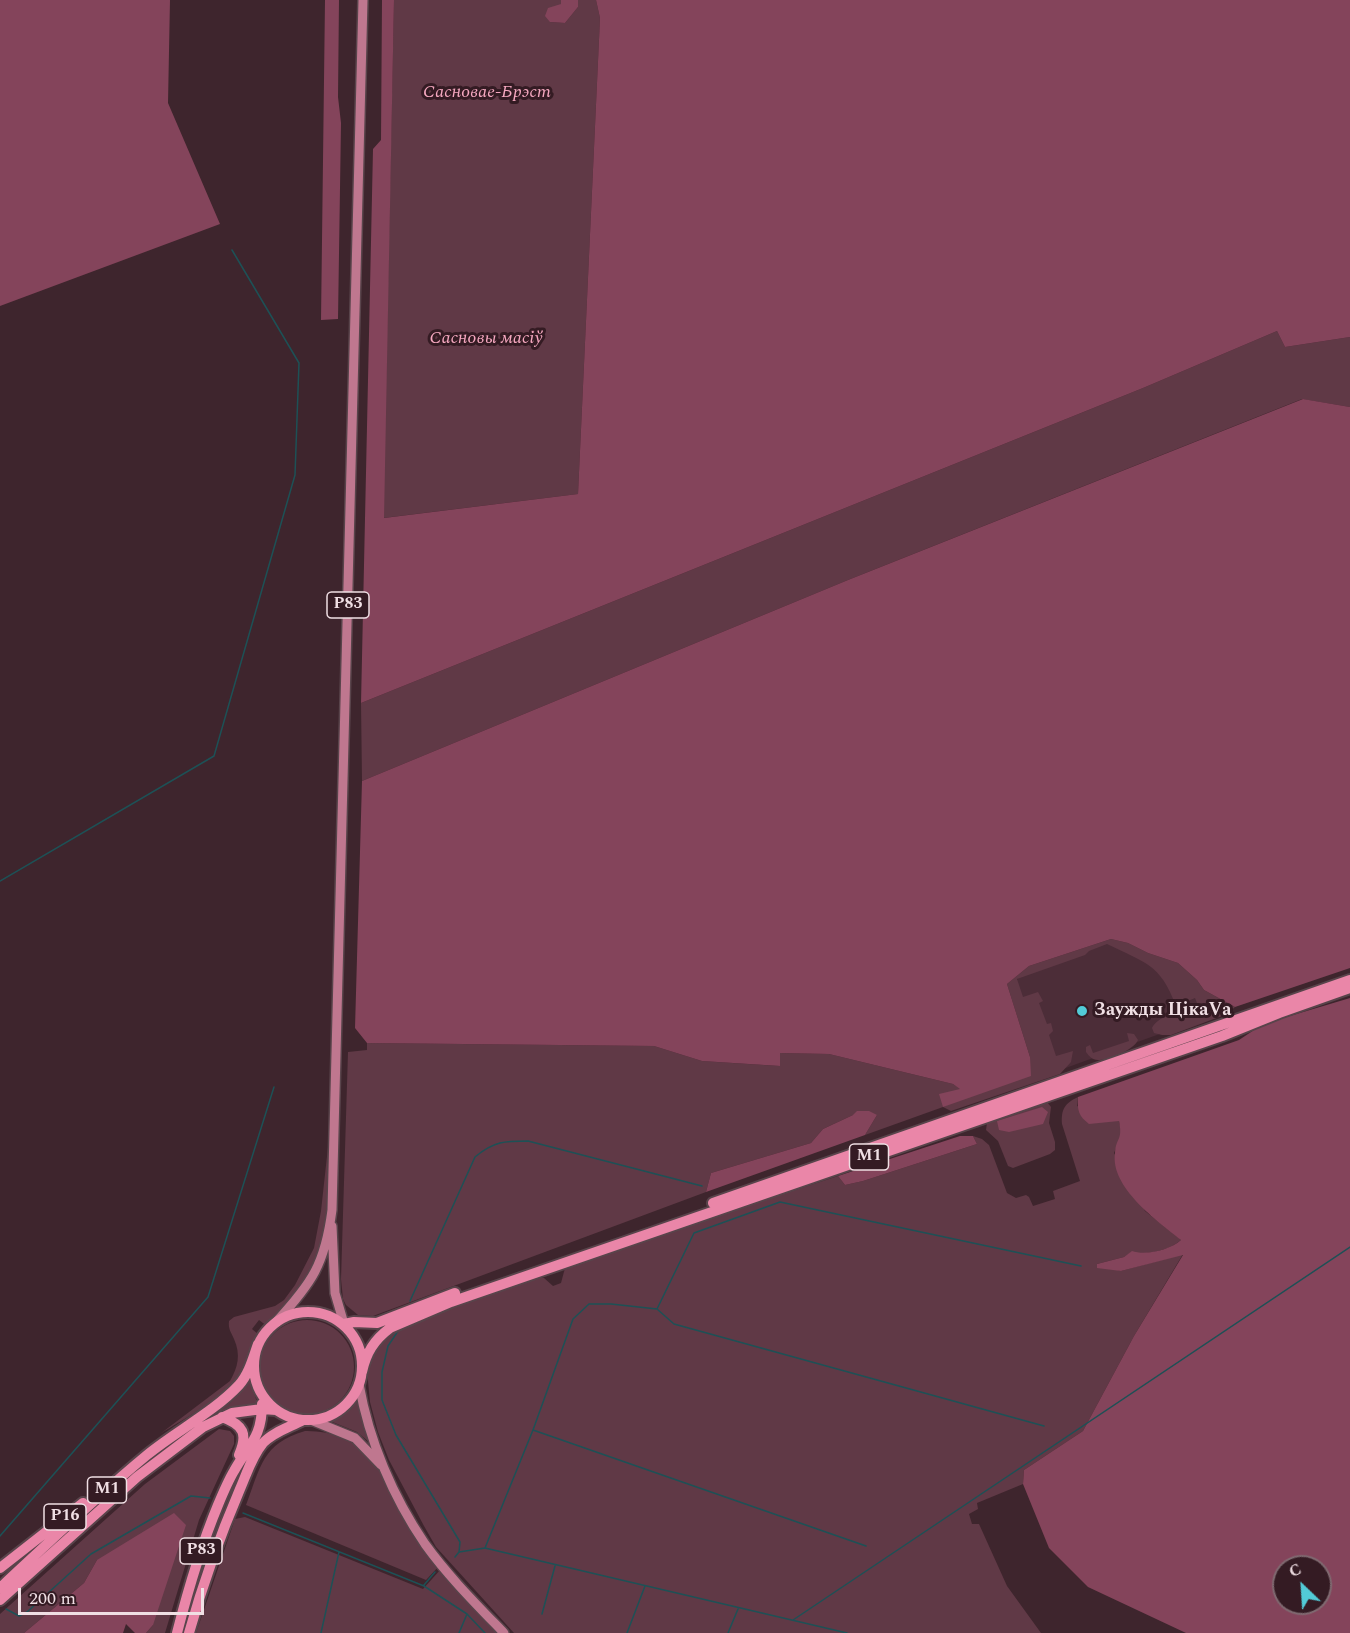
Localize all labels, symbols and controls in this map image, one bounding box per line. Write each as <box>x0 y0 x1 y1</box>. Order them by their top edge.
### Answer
park label: Сасновае-Брэст <box>423 82 551 104</box>
park label: Сасновы масіў <box>429 328 543 350</box>
road number: Р83 <box>327 592 369 618</box>
place label: Заужды ЦікаVа <box>1094 1000 1231 1022</box>
marker: Заужды ЦікаVа <box>1075 1004 1089 1018</box>
road number: М1 <box>850 1144 888 1170</box>
road number: М1 <box>88 1477 126 1503</box>
road number: Р16 <box>44 1504 86 1530</box>
road number: Р83 <box>180 1538 222 1564</box>
north arrow <box>1272 1555 1332 1615</box>
text: С <box>1285 1557 1305 1584</box>
scale bar <box>21 1576 207 1614</box>
text: 200 m <box>29 1585 76 1612</box>

